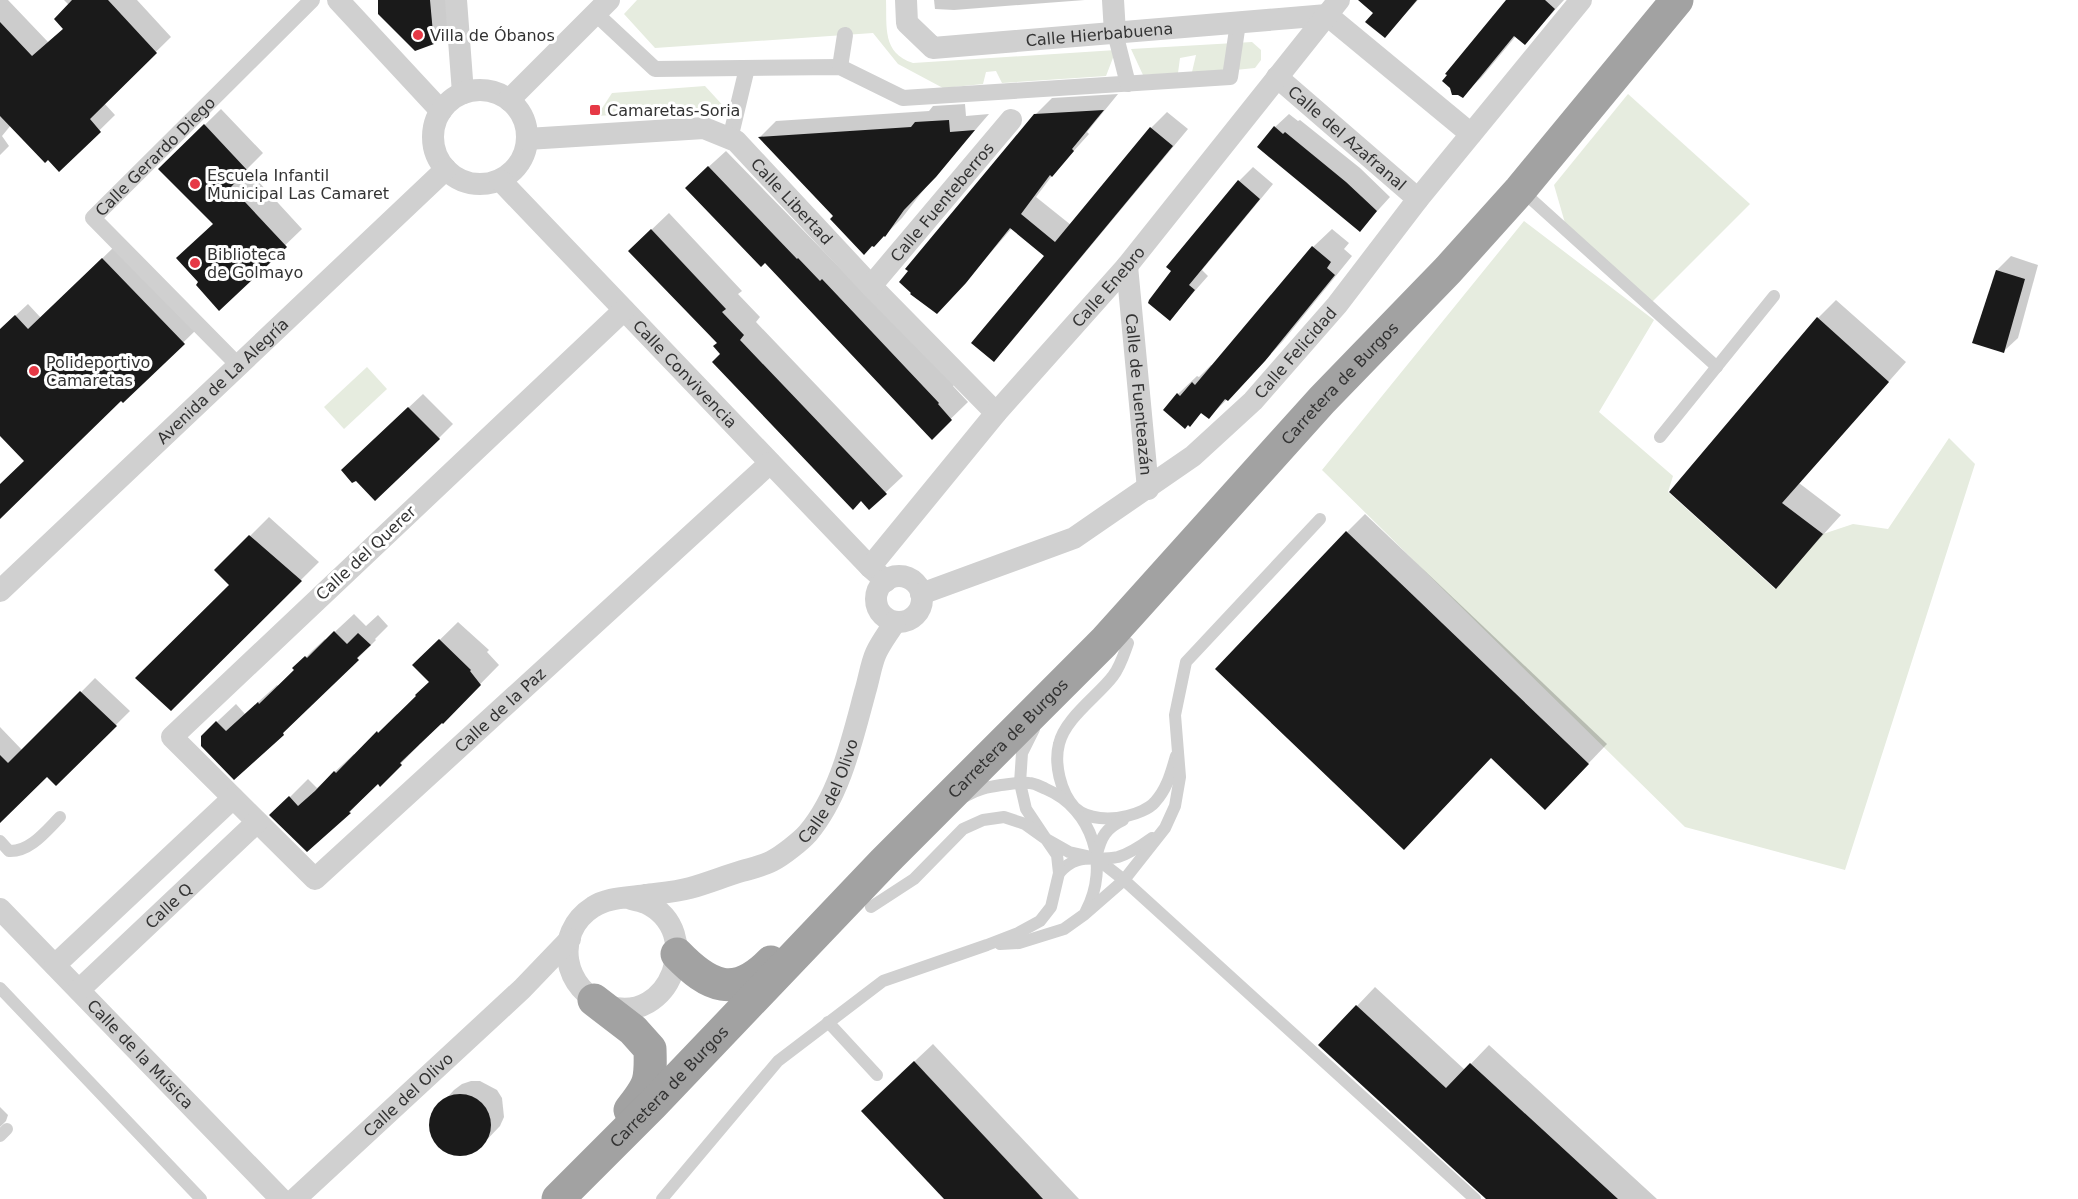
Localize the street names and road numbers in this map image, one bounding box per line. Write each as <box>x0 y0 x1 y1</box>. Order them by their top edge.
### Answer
street label: Calle Hierbabuena <box>1025 18 1174 50</box>
street label: Calle del Azafranal <box>1284 82 1410 194</box>
street label: Calle Gerardo Diego <box>91 93 219 220</box>
street label: Calle Fuenteberros <box>886 138 998 265</box>
street label: Calle Libertad <box>747 154 837 248</box>
street label: Calle Enebro <box>1068 242 1149 331</box>
street label: Calle Felicidad <box>1250 303 1340 402</box>
street label: Calle de Fuenteazán <box>1122 313 1156 476</box>
street label: Avenida de La Alegría <box>152 314 292 447</box>
street label: Calle Convivencia <box>629 316 741 432</box>
street label: Carretera de Burgos <box>1277 318 1402 448</box>
street label: Calle del Querer <box>312 502 420 604</box>
street label: Calle de la Paz <box>451 664 549 756</box>
street label: Carretera de Burgos <box>944 674 1072 802</box>
street label: Calle del Olivo <box>794 737 861 847</box>
street label: Calle Q <box>141 879 196 932</box>
street label: Calle de la Música <box>83 996 198 1113</box>
street label: Carretera de Burgos <box>606 1022 732 1151</box>
street label: Calle del Olivo <box>359 1048 457 1140</box>

